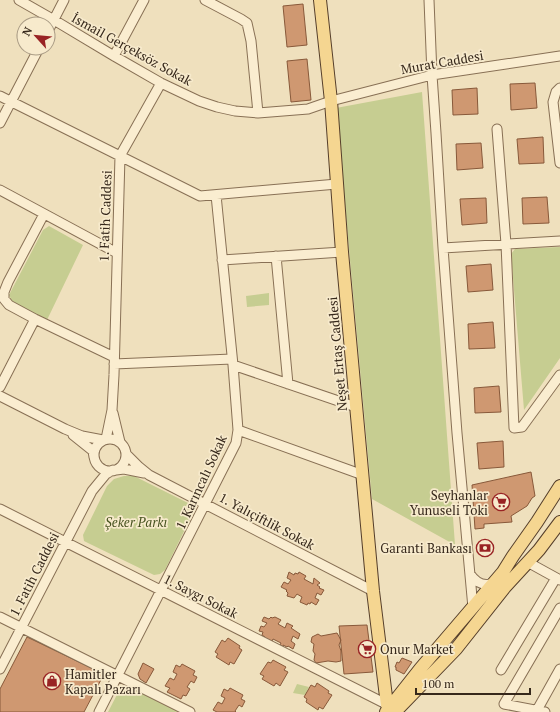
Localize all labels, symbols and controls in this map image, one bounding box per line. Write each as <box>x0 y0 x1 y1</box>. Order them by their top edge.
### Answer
street label: İsmail Gerçeksöz Sokak <box>69 8 196 90</box>
north arrow <box>16 16 56 56</box>
text: N <box>19 24 36 38</box>
street label: Murat Caddesi <box>399 46 485 78</box>
street label: 1. Fatih Caddesi <box>94 170 116 262</box>
street label: Neşet Ertaş Caddesi <box>323 296 351 412</box>
street label: 1. Karıncalı Sokak <box>171 431 231 532</box>
place label: Seyhanlar Yunuseli Toki <box>410 486 488 519</box>
street label: 1. Yalıçiftlik Sokak <box>216 488 318 554</box>
supermarket icon: Seyhanlar Yunuseli Toki <box>491 492 511 512</box>
park label: Şeker Parkı <box>105 513 167 531</box>
street label: 1. Fatih Caddesi <box>5 529 63 619</box>
bank icon: Garanti Bankası <box>475 538 495 558</box>
place label: Garanti Bankası <box>380 539 472 557</box>
street label: 1. Saygı Sokak <box>161 570 241 623</box>
supermarket icon: Onur Market <box>357 639 377 659</box>
place label: Onur Market <box>380 640 454 658</box>
place label: Hamitler Kapalı Pazarı <box>65 665 141 698</box>
scale bar <box>416 670 530 696</box>
shop icon: Hamitler Kapalı Pazarı <box>42 671 62 691</box>
text: 100 m <box>422 676 455 691</box>

